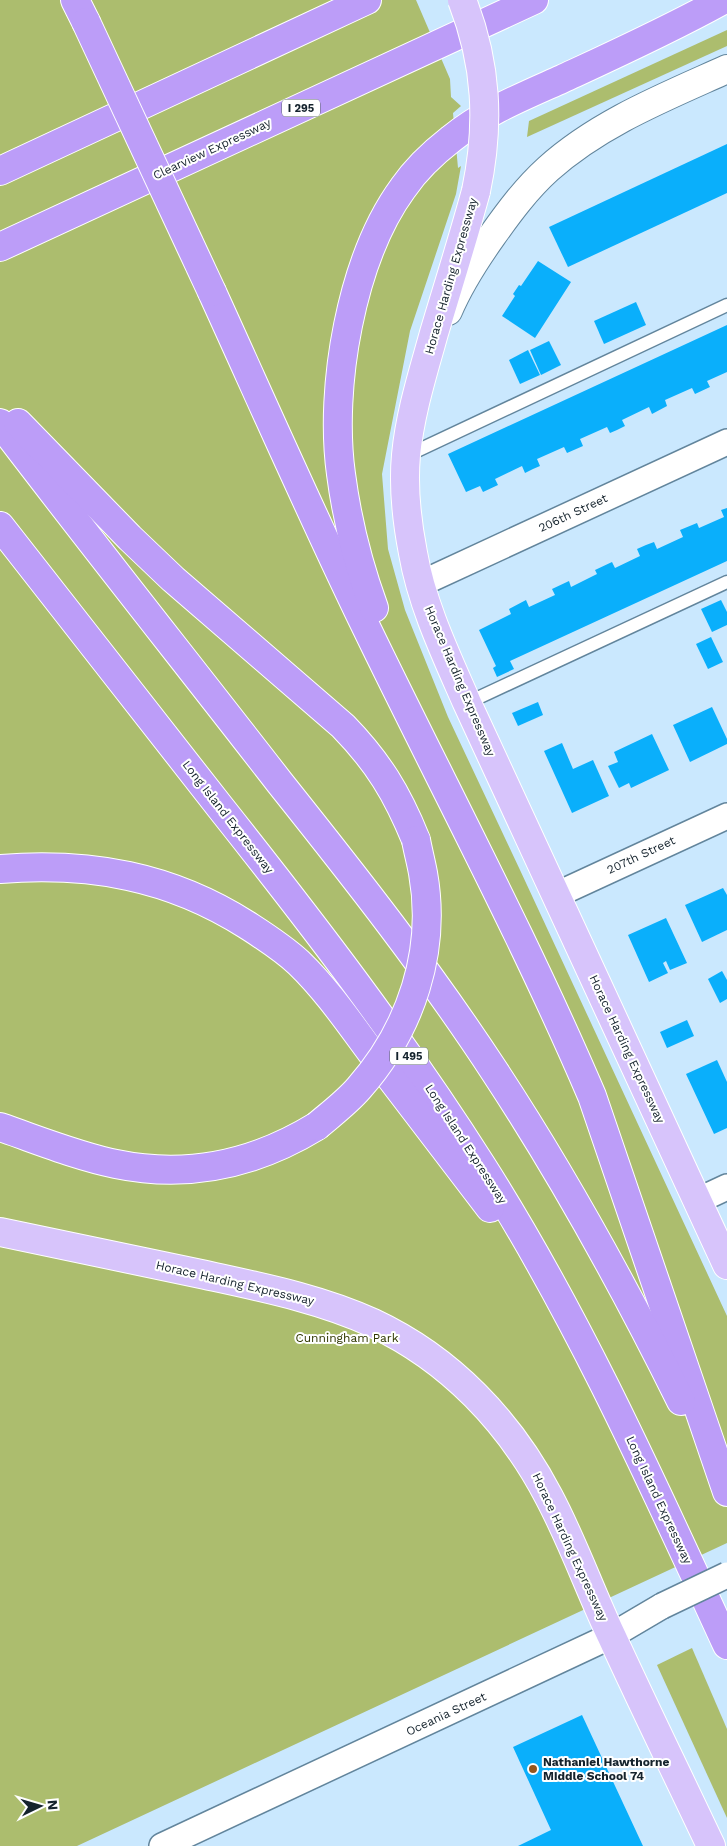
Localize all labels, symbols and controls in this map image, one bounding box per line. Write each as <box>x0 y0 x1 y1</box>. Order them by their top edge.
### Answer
road number: I 295 <box>282 100 320 116</box>
street label: Clearview Expressway <box>151 115 274 183</box>
street label: Horace Harding Expressway <box>422 195 480 356</box>
street label: 206th Street <box>536 491 610 535</box>
street label: Horace Harding Expressway <box>422 604 498 759</box>
street label: Long Island Expressway <box>180 758 277 877</box>
street label: 207th Street <box>605 833 677 877</box>
street label: Horace Harding Expressway <box>586 973 668 1126</box>
road number: I 495 <box>390 1048 428 1064</box>
street label: Long Island Expressway <box>422 1082 510 1207</box>
street label: Horace Harding Expressway <box>154 1258 316 1308</box>
park label: Cunningham Park <box>295 1331 399 1345</box>
street label: Long Island Expressway <box>623 1434 695 1567</box>
street label: Horace Harding Expressway <box>529 1471 611 1624</box>
street label: Oceania Street <box>404 1689 488 1739</box>
place label: Nathaniel Hawthorne Middle School 74 <box>543 1755 669 1783</box>
marker: Nathaniel Hawthorne Middle School 74 <box>527 1763 539 1775</box>
north arrow <box>15 1781 65 1831</box>
text: N <box>45 1799 61 1811</box>

